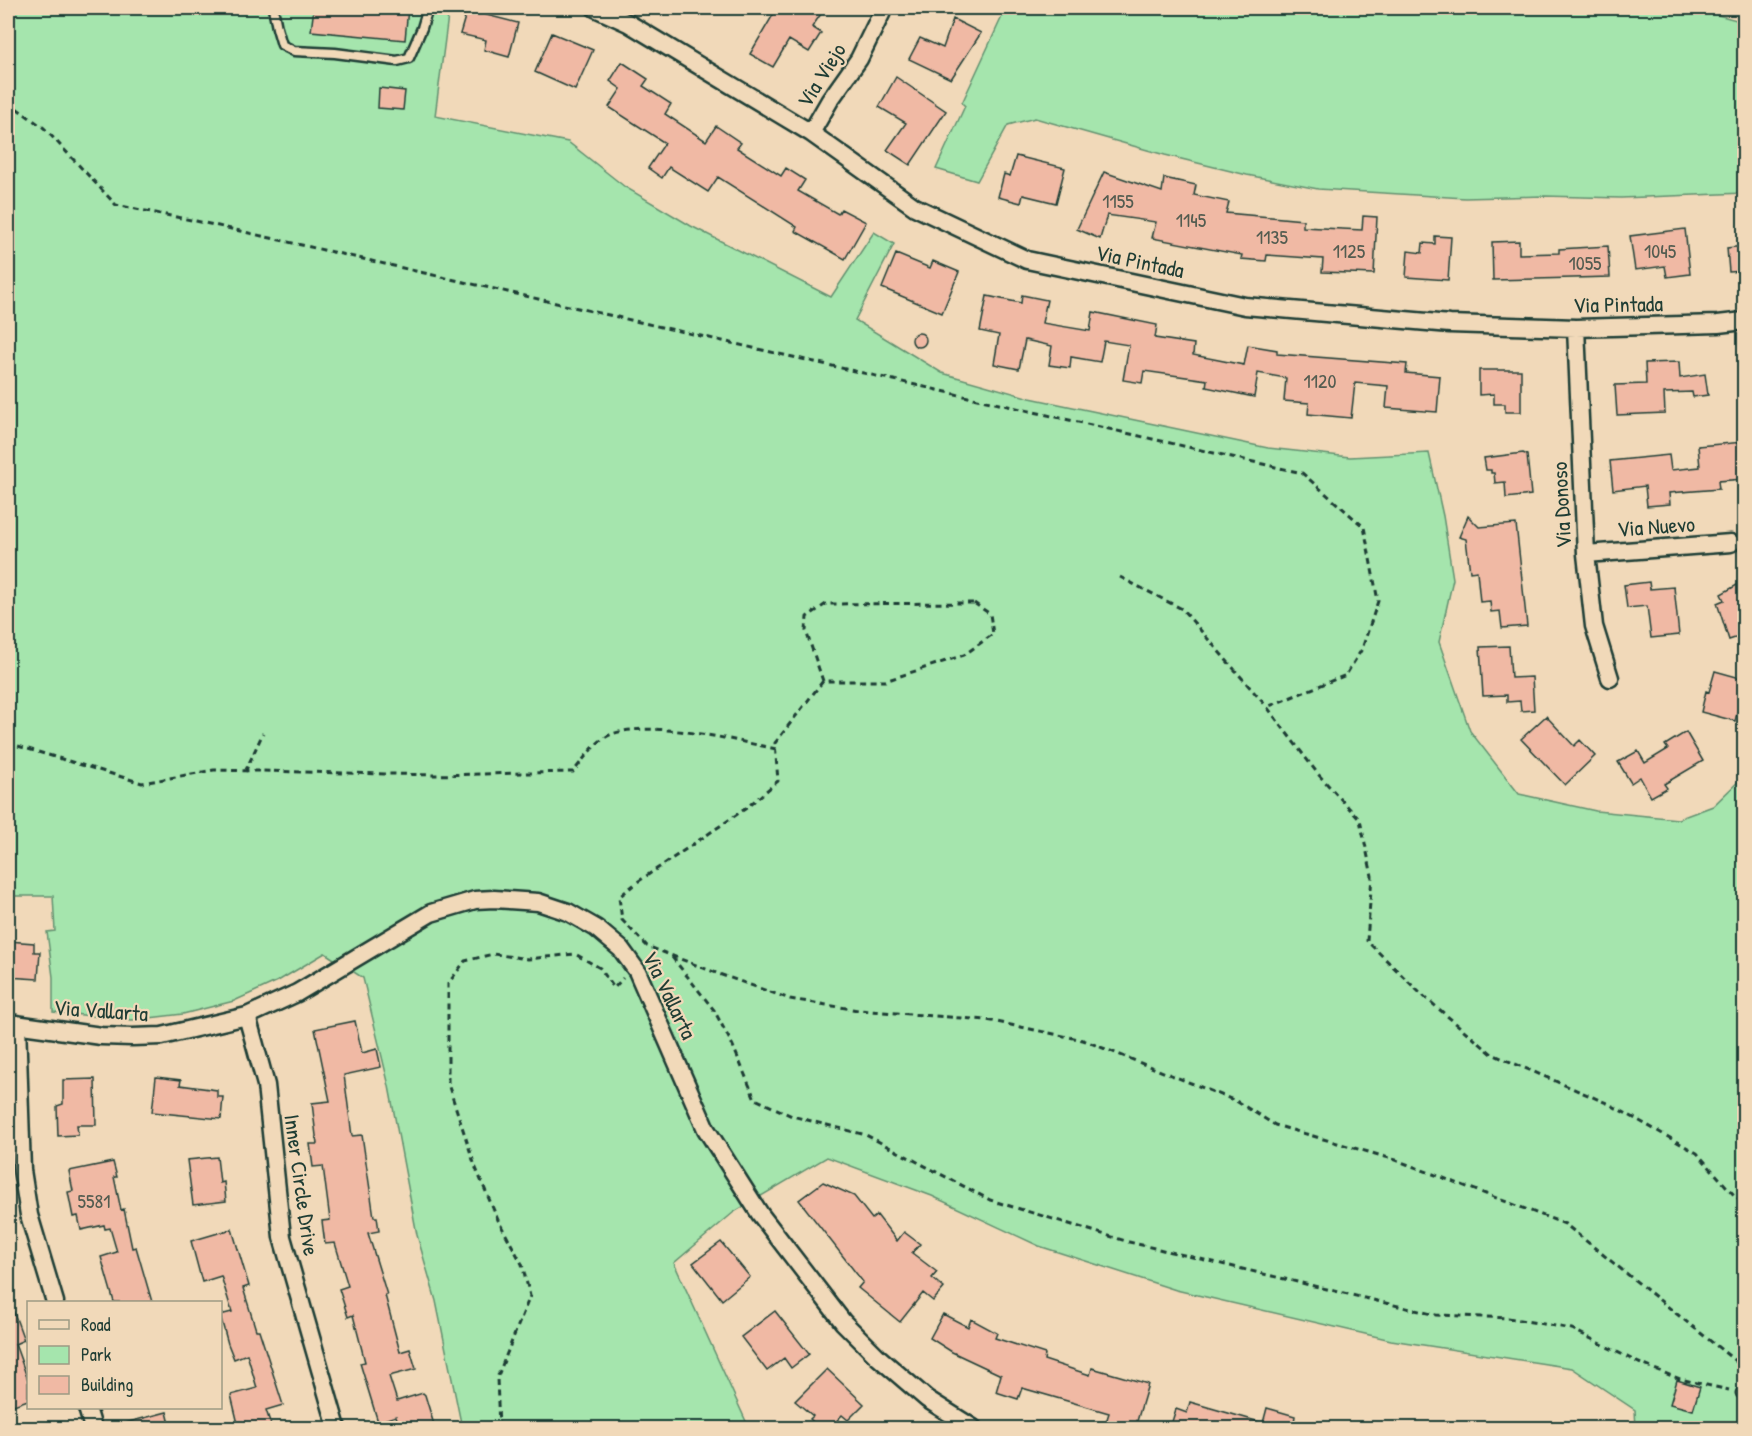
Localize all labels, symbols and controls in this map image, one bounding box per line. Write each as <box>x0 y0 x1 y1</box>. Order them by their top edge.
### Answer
street label: Via Viejo <box>789 37 853 113</box>
house number: 1155 <box>1102 187 1134 214</box>
house number: 1145 <box>1176 206 1207 233</box>
house number: 1135 <box>1256 223 1289 250</box>
street label: Via Pintada <box>1093 237 1187 285</box>
house number: 1125 <box>1333 237 1366 264</box>
house number: 1045 <box>1644 237 1677 264</box>
house number: 1055 <box>1568 249 1602 276</box>
street label: Via Pintada <box>1573 288 1664 320</box>
house number: 1120 <box>1304 367 1336 394</box>
street label: Via Donoso <box>1544 461 1578 549</box>
street label: Via Nuevo <box>1616 508 1696 544</box>
street label: Via Vallarta <box>636 946 704 1044</box>
street label: Via Vallarta <box>53 992 150 1028</box>
street label: Inner Circle Drive <box>277 1112 327 1258</box>
house number: 5581 <box>78 1187 110 1214</box>
legend <box>27 1301 222 1409</box>
text: Road <box>81 1312 111 1337</box>
text: Park <box>81 1342 112 1367</box>
text: Building <box>81 1372 133 1397</box>

